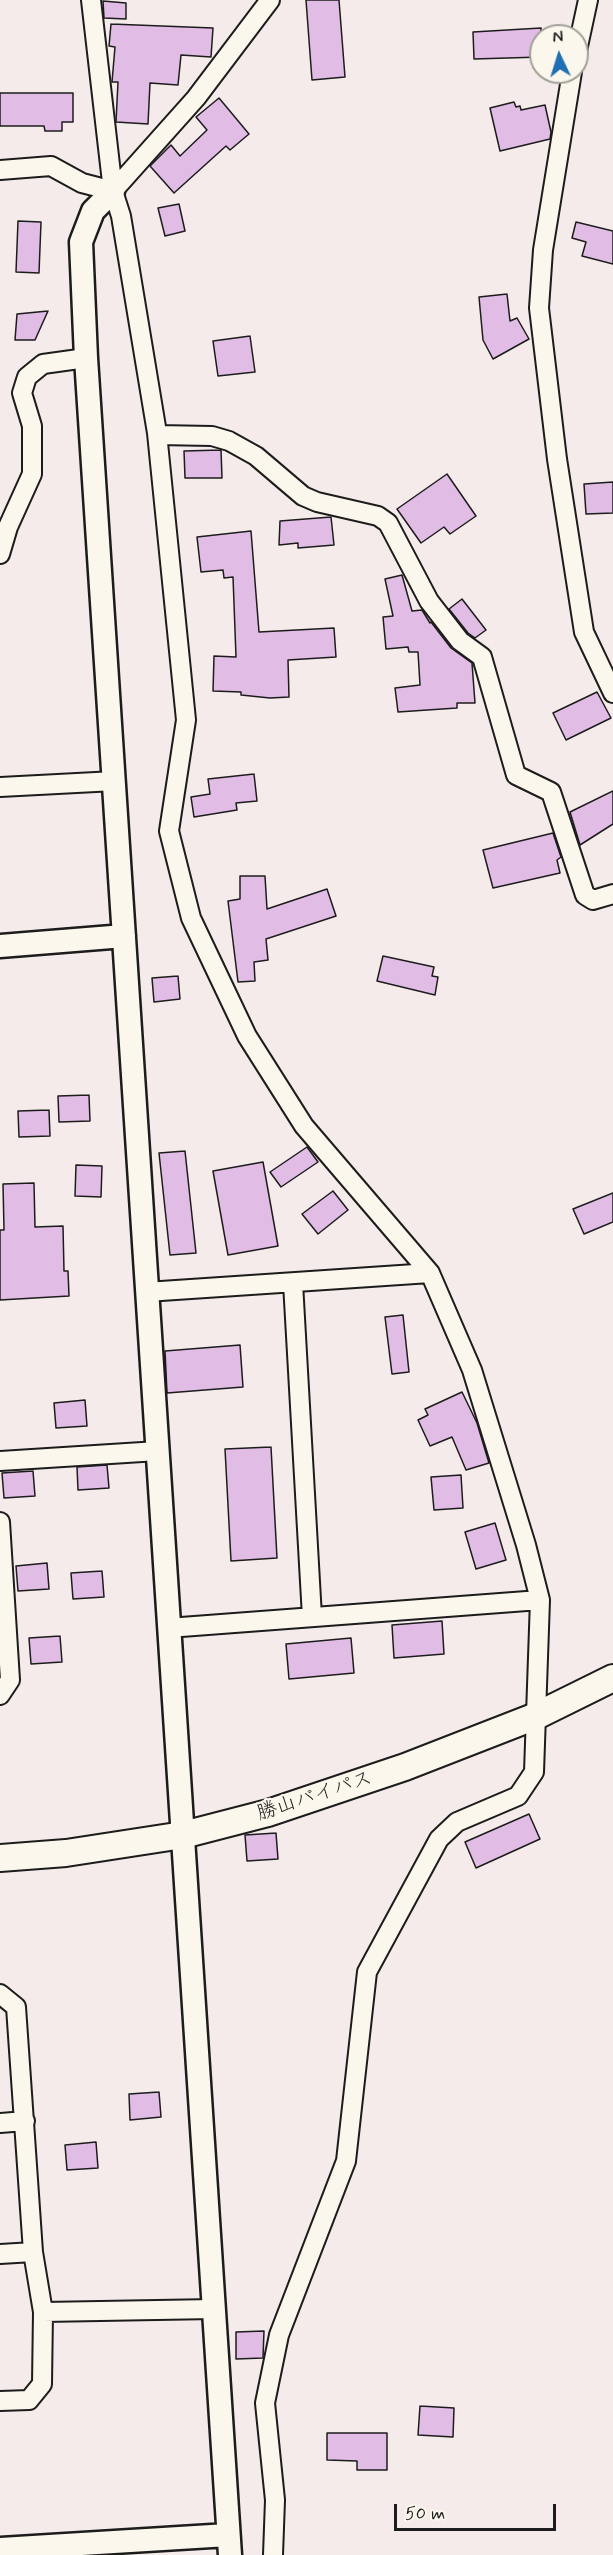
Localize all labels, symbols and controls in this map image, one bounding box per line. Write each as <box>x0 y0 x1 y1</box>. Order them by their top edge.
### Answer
north arrow <box>529 24 589 84</box>
text: N <box>552 27 564 48</box>
street label: 勝山バイパス <box>254 1767 376 1827</box>
scale bar <box>397 2492 559 2530</box>
text: 50 m <box>405 2502 445 2526</box>

